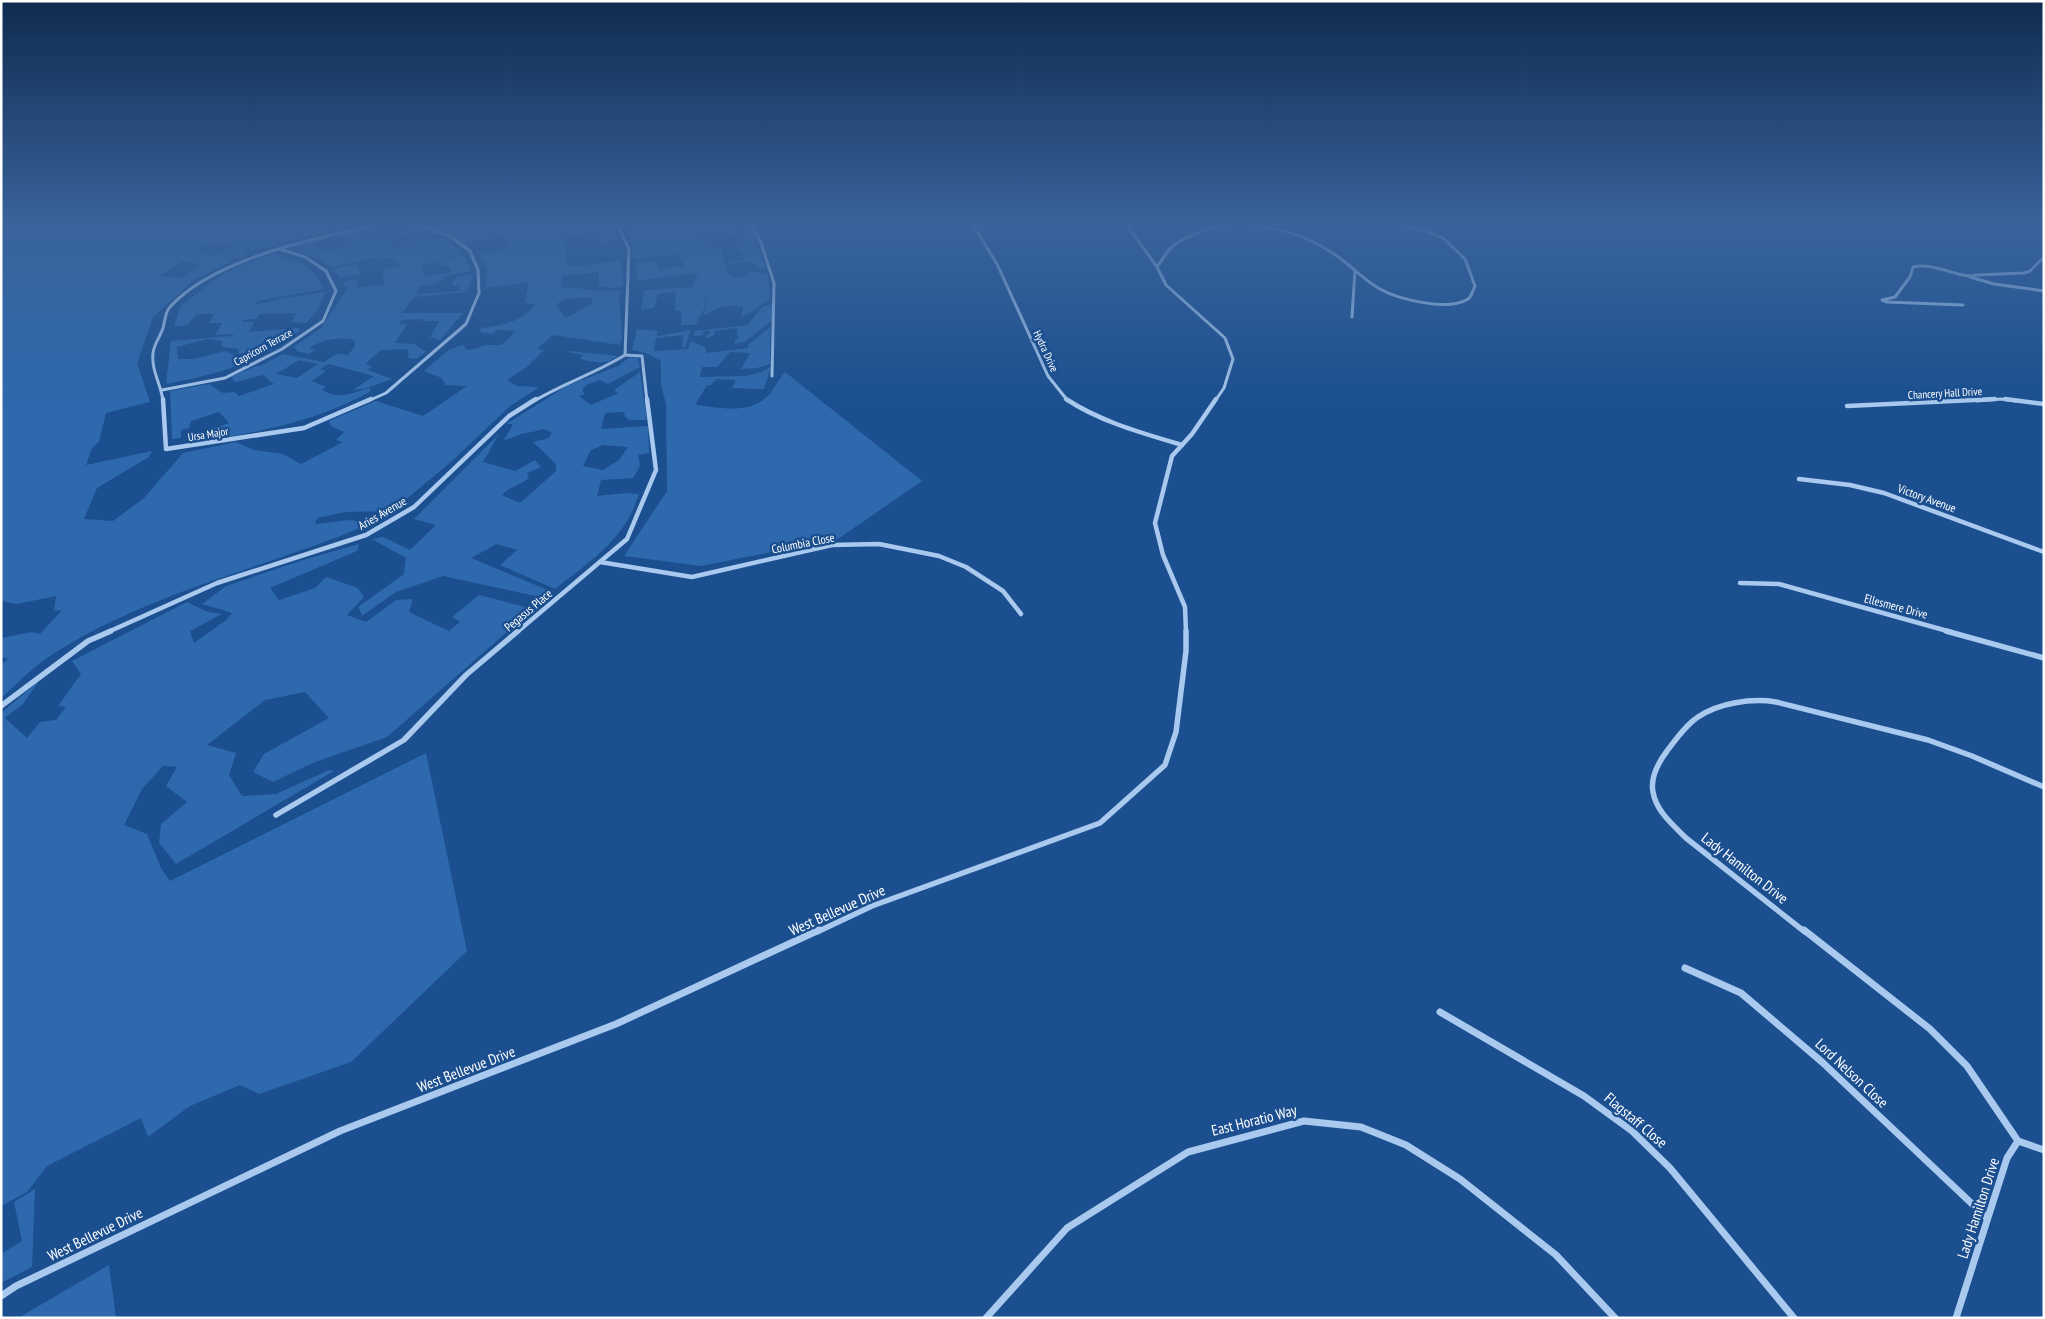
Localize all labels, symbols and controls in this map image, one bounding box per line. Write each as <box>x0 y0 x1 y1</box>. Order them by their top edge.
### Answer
street label: Capricorn Terrace <box>231 325 295 369</box>
street label: Hydra Drive <box>1030 328 1062 375</box>
street label: Chancery Hall Drive <box>1908 384 1983 402</box>
street label: Ursa Major <box>187 424 229 444</box>
street label: Victory Avenue <box>1895 480 1958 515</box>
street label: Aries Avenue <box>355 493 409 533</box>
street label: Columbia Close <box>770 530 836 556</box>
street label: Pegasus Place <box>501 586 555 634</box>
street label: Ellesmere Drive <box>1863 590 1929 622</box>
street label: Lady Hamilton Drive <box>1698 828 1792 908</box>
street label: West Bellevue Drive <box>786 880 888 940</box>
street label: Lord Nelson Close <box>1812 1034 1892 1112</box>
street label: West Bellevue Drive <box>414 1042 518 1096</box>
street label: Flagstaff Close <box>1601 1088 1671 1152</box>
street label: East Horatio Way <box>1209 1100 1299 1140</box>
street label: Lady Hamilton Drive <box>1953 1155 2003 1261</box>
street label: West Bellevue Drive <box>44 1203 146 1265</box>

